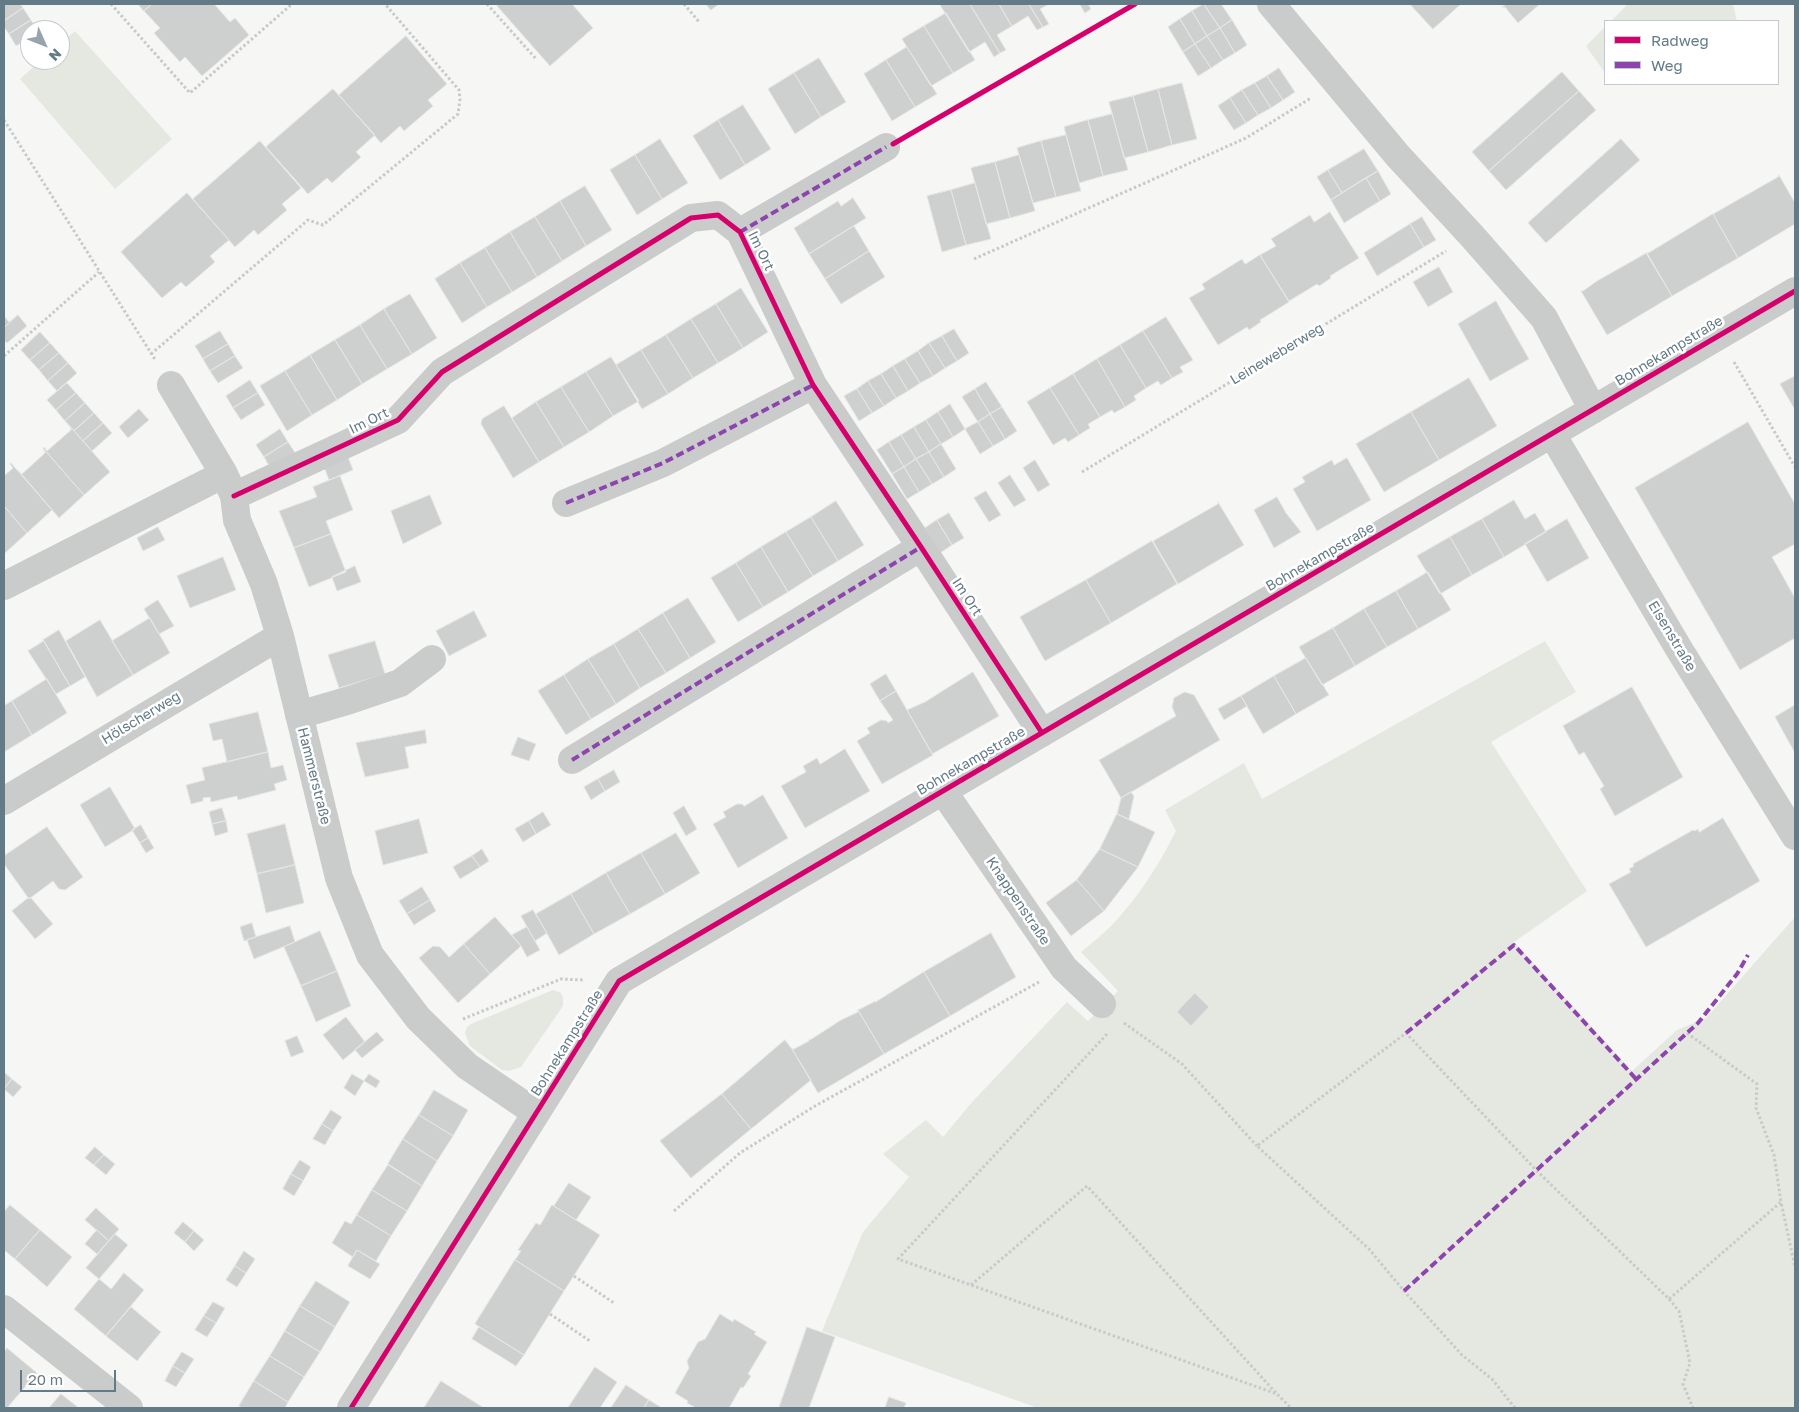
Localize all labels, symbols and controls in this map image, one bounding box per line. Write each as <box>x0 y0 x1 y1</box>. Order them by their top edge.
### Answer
north arrow <box>20 20 70 70</box>
legend <box>1604 20 1779 85</box>
text: Radweg <box>1651 31 1709 49</box>
text: N <box>46 45 65 65</box>
text: Weg <box>1651 56 1683 74</box>
street label: Im Ort <box>744 228 778 274</box>
street label: Bohnekampstraße <box>1612 312 1726 390</box>
street label: Leineweberweg <box>1227 319 1327 389</box>
street label: Im Ort <box>346 404 392 438</box>
street label: Bohnekampstraße <box>1263 519 1377 595</box>
street label: Im Ort <box>949 575 985 619</box>
street label: Eisenstraße <box>1644 598 1700 674</box>
street label: Hölscherweg <box>99 688 183 748</box>
street label: Bohnekampstraße <box>914 723 1028 799</box>
street label: Hammerstraße <box>294 726 334 826</box>
street label: Knappenstraße <box>982 854 1054 948</box>
street label: Bohnekampstraße <box>527 987 607 1099</box>
scale bar <box>22 1360 119 1392</box>
text: 20 m <box>28 1370 63 1388</box>

